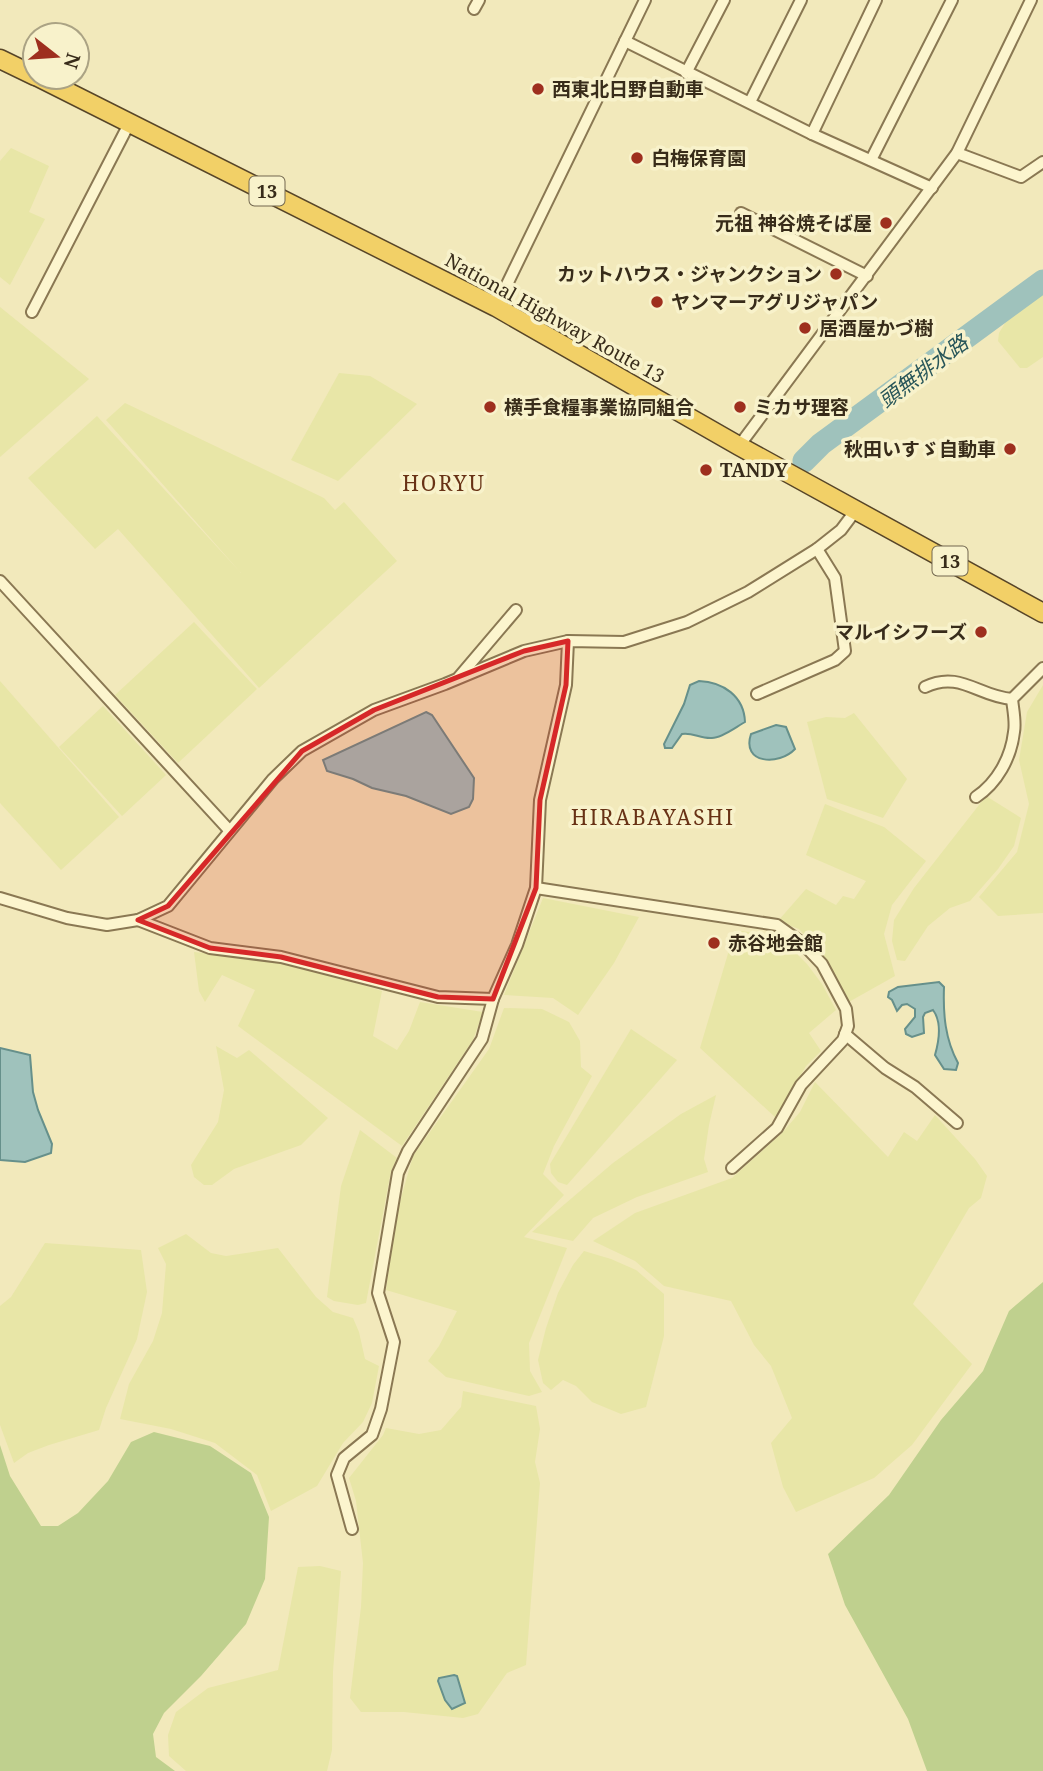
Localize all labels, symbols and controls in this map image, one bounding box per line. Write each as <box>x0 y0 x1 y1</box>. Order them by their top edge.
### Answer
north arrow <box>21 21 91 91</box>
text: N <box>58 50 87 72</box>
place label: 西東北日野自動車 <box>552 76 704 102</box>
marker: 西東北日野自動車 <box>530 81 546 97</box>
place label: 白梅保育園 <box>651 145 746 171</box>
marker: 白梅保育園 <box>629 150 645 166</box>
road number: 13 <box>250 176 284 206</box>
place label: 元祖 神谷焼そば屋 <box>715 210 872 236</box>
marker: 元祖 神谷焼そば屋 <box>878 215 894 231</box>
street label: National Highway Route 13 <box>441 247 669 389</box>
place label: カットハウス・ジャンクション <box>557 261 822 287</box>
marker: カットハウス・ジャンクション <box>828 266 844 282</box>
place label: ヤンマーアグリジャパン <box>671 289 878 315</box>
marker: ヤンマーアグリジャパン <box>649 294 665 310</box>
place label: 居酒屋かづ樹 <box>819 315 933 341</box>
marker: 居酒屋かづ樹 <box>797 320 813 336</box>
water label: 頭無排水路 <box>873 327 975 414</box>
place label: 横手食糧事業協同組合 <box>504 394 694 420</box>
place label: ミカサ理容 <box>754 394 849 420</box>
marker: 横手食糧事業協同組合 <box>482 399 498 415</box>
marker: ミカサ理容 <box>732 399 748 415</box>
place label: 秋田いすゞ自動車 <box>844 436 996 462</box>
marker: 秋田いすゞ自動車 <box>1002 441 1018 457</box>
place label: TANDY <box>720 457 789 483</box>
marker: TANDY <box>698 462 714 478</box>
district label: HORYU <box>402 469 486 497</box>
road number: 13 <box>932 546 968 576</box>
place label: マルイシフーズ <box>835 619 967 645</box>
marker: マルイシフーズ <box>973 624 989 640</box>
district label: HIRABAYASHI <box>571 803 735 831</box>
place label: 赤谷地会館 <box>728 930 823 956</box>
marker: 赤谷地会館 <box>706 935 722 951</box>

